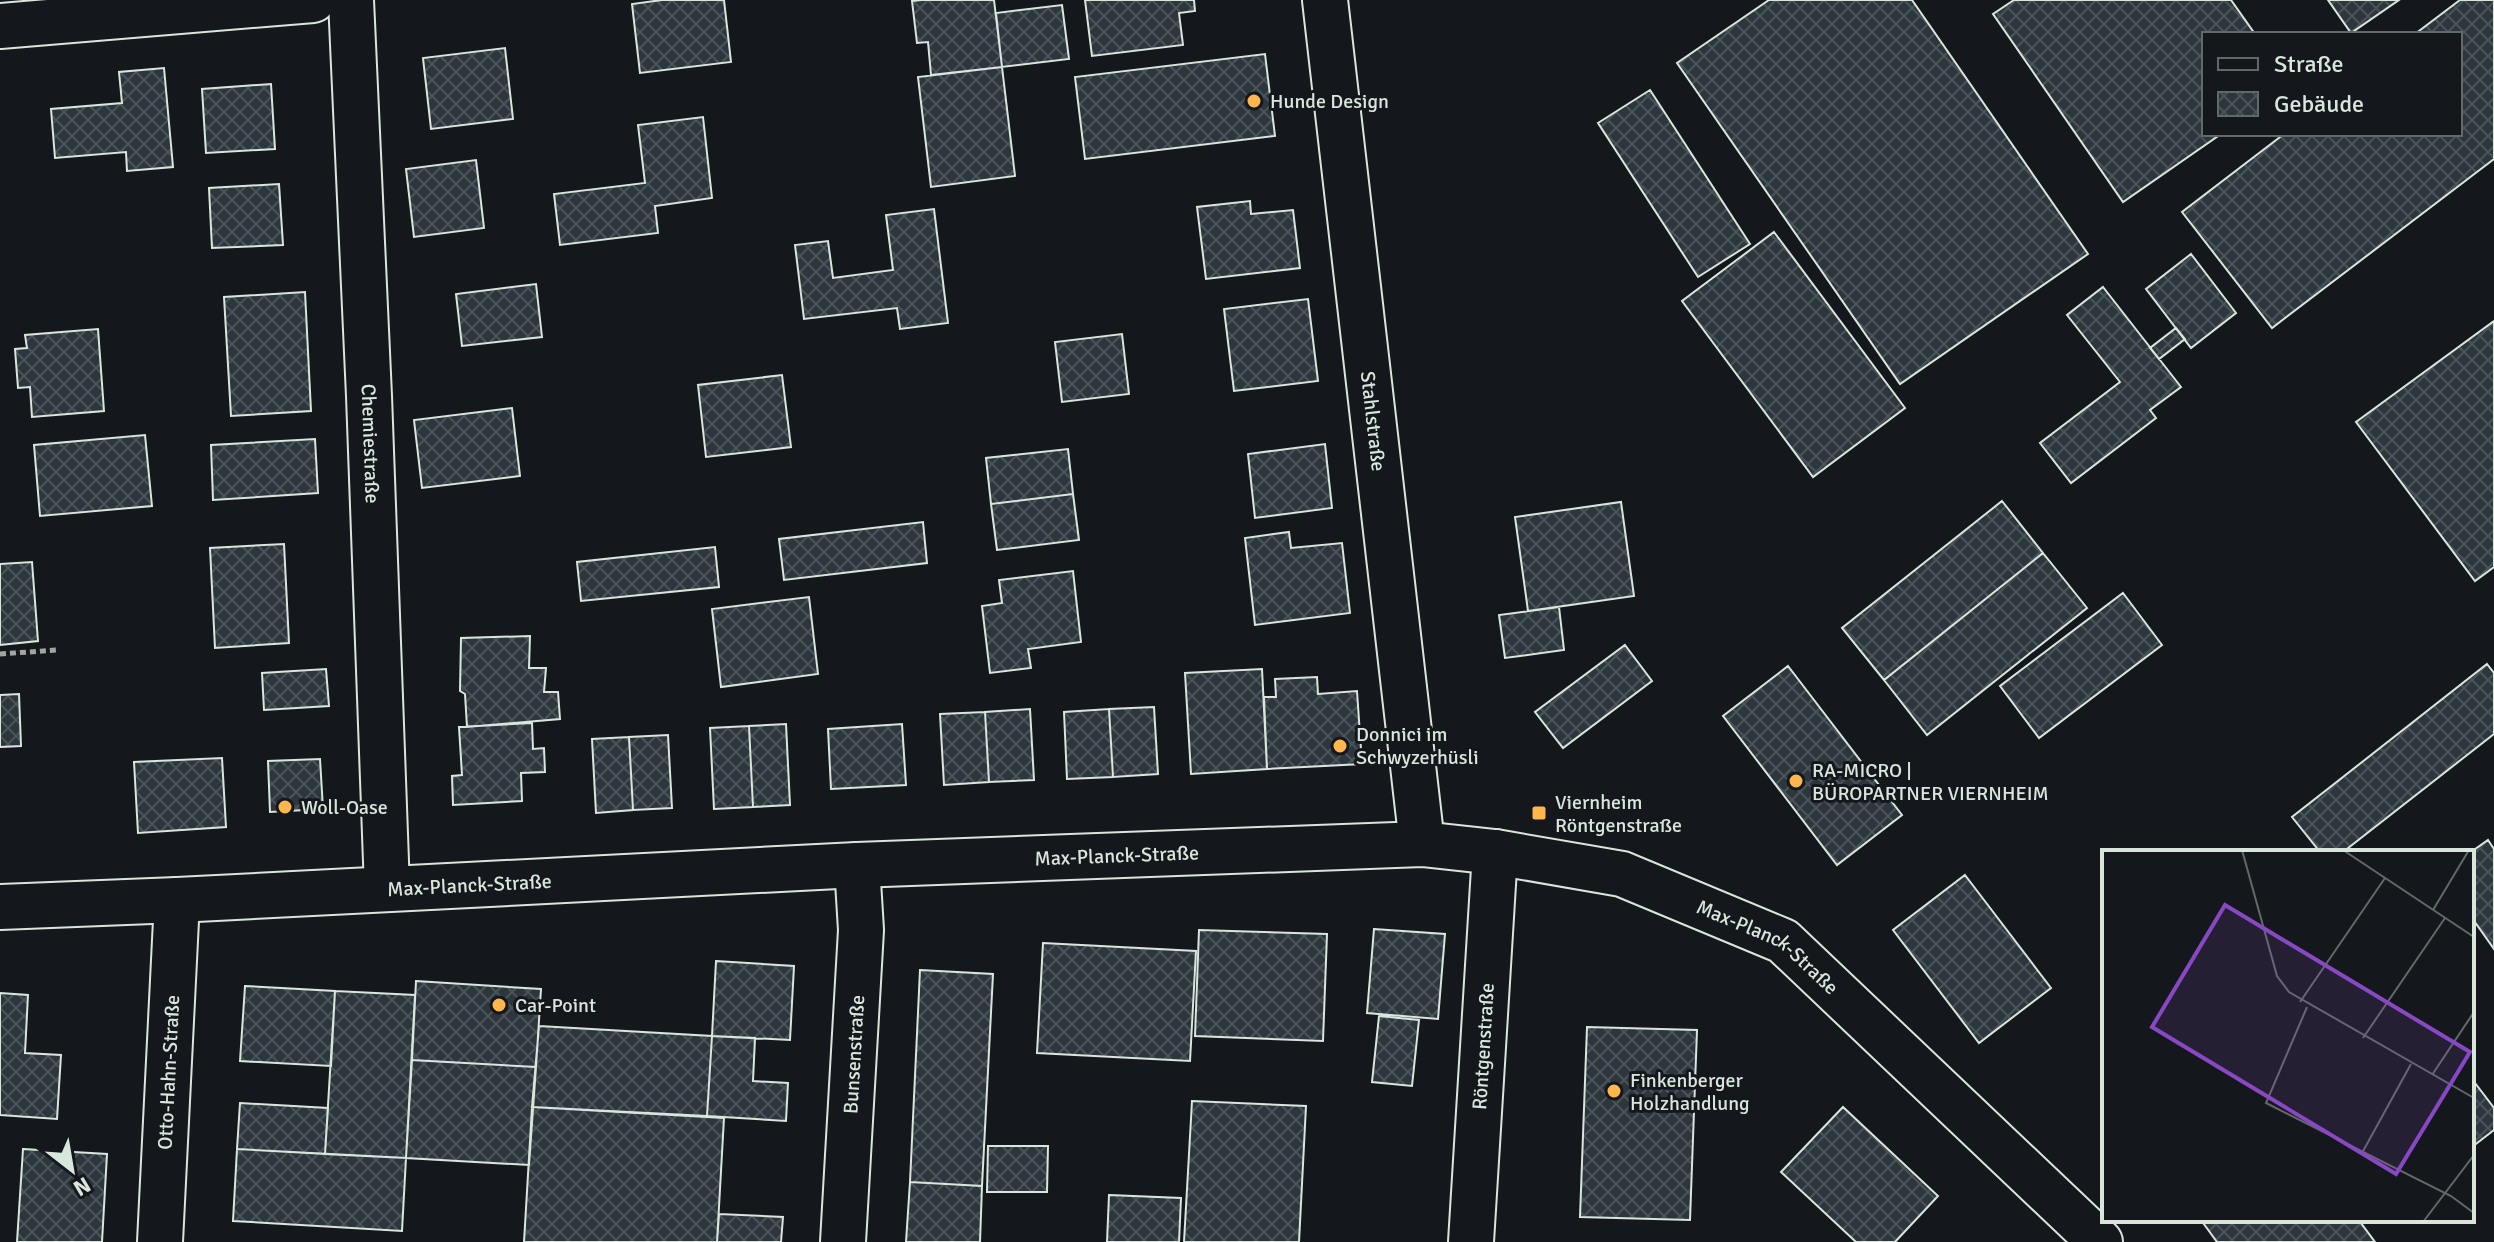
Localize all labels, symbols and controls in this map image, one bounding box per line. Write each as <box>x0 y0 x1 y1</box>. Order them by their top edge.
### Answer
legend <box>2202 32 2462 136</box>
text: Straße <box>2274 49 2344 79</box>
place label: Hunde Design <box>1270 89 1389 114</box>
text: Gebäude <box>2274 89 2364 119</box>
marker: Hunde Design <box>1245 92 1263 110</box>
street label: Stahlstraße <box>1355 370 1391 473</box>
street label: Chemiestraße <box>355 383 385 504</box>
place label: Donnici im Schwyzerhüsli <box>1356 722 1479 770</box>
marker: Donnici im Schwyzerhüsli <box>1331 737 1349 755</box>
place label: RA-MICRO | BÜROPARTNER VIERNHEIM <box>1812 758 2049 806</box>
marker: RA-MICRO | BÜROPARTNER VIERNHEIM <box>1787 772 1805 790</box>
place label: Viernheim Röntgenstraße <box>1555 790 1682 838</box>
place label: Woll-Oase <box>301 795 388 820</box>
marker: Woll-Oase <box>276 798 294 816</box>
marker: Viernheim Röntgenstraße <box>1530 804 1548 822</box>
street label: Max-Planck-Straße <box>1034 840 1200 871</box>
inset map <box>2102 850 2474 1222</box>
street label: Max-Planck-Straße <box>387 869 552 902</box>
street label: Max-Planck-Straße <box>1693 894 1844 1000</box>
street label: Röntgenstraße <box>1467 982 1500 1111</box>
place label: Car-Point <box>515 993 596 1018</box>
street label: Otto-Hahn-Straße <box>153 994 185 1150</box>
street label: Bunsenstraße <box>838 994 870 1115</box>
marker: Car-Point <box>490 996 508 1014</box>
place label: Finkenberger Holzhandlung <box>1630 1068 1750 1116</box>
marker: Finkenberger Holzhandlung <box>1605 1082 1623 1100</box>
north arrow <box>32 1130 112 1210</box>
text: N <box>69 1171 96 1202</box>

